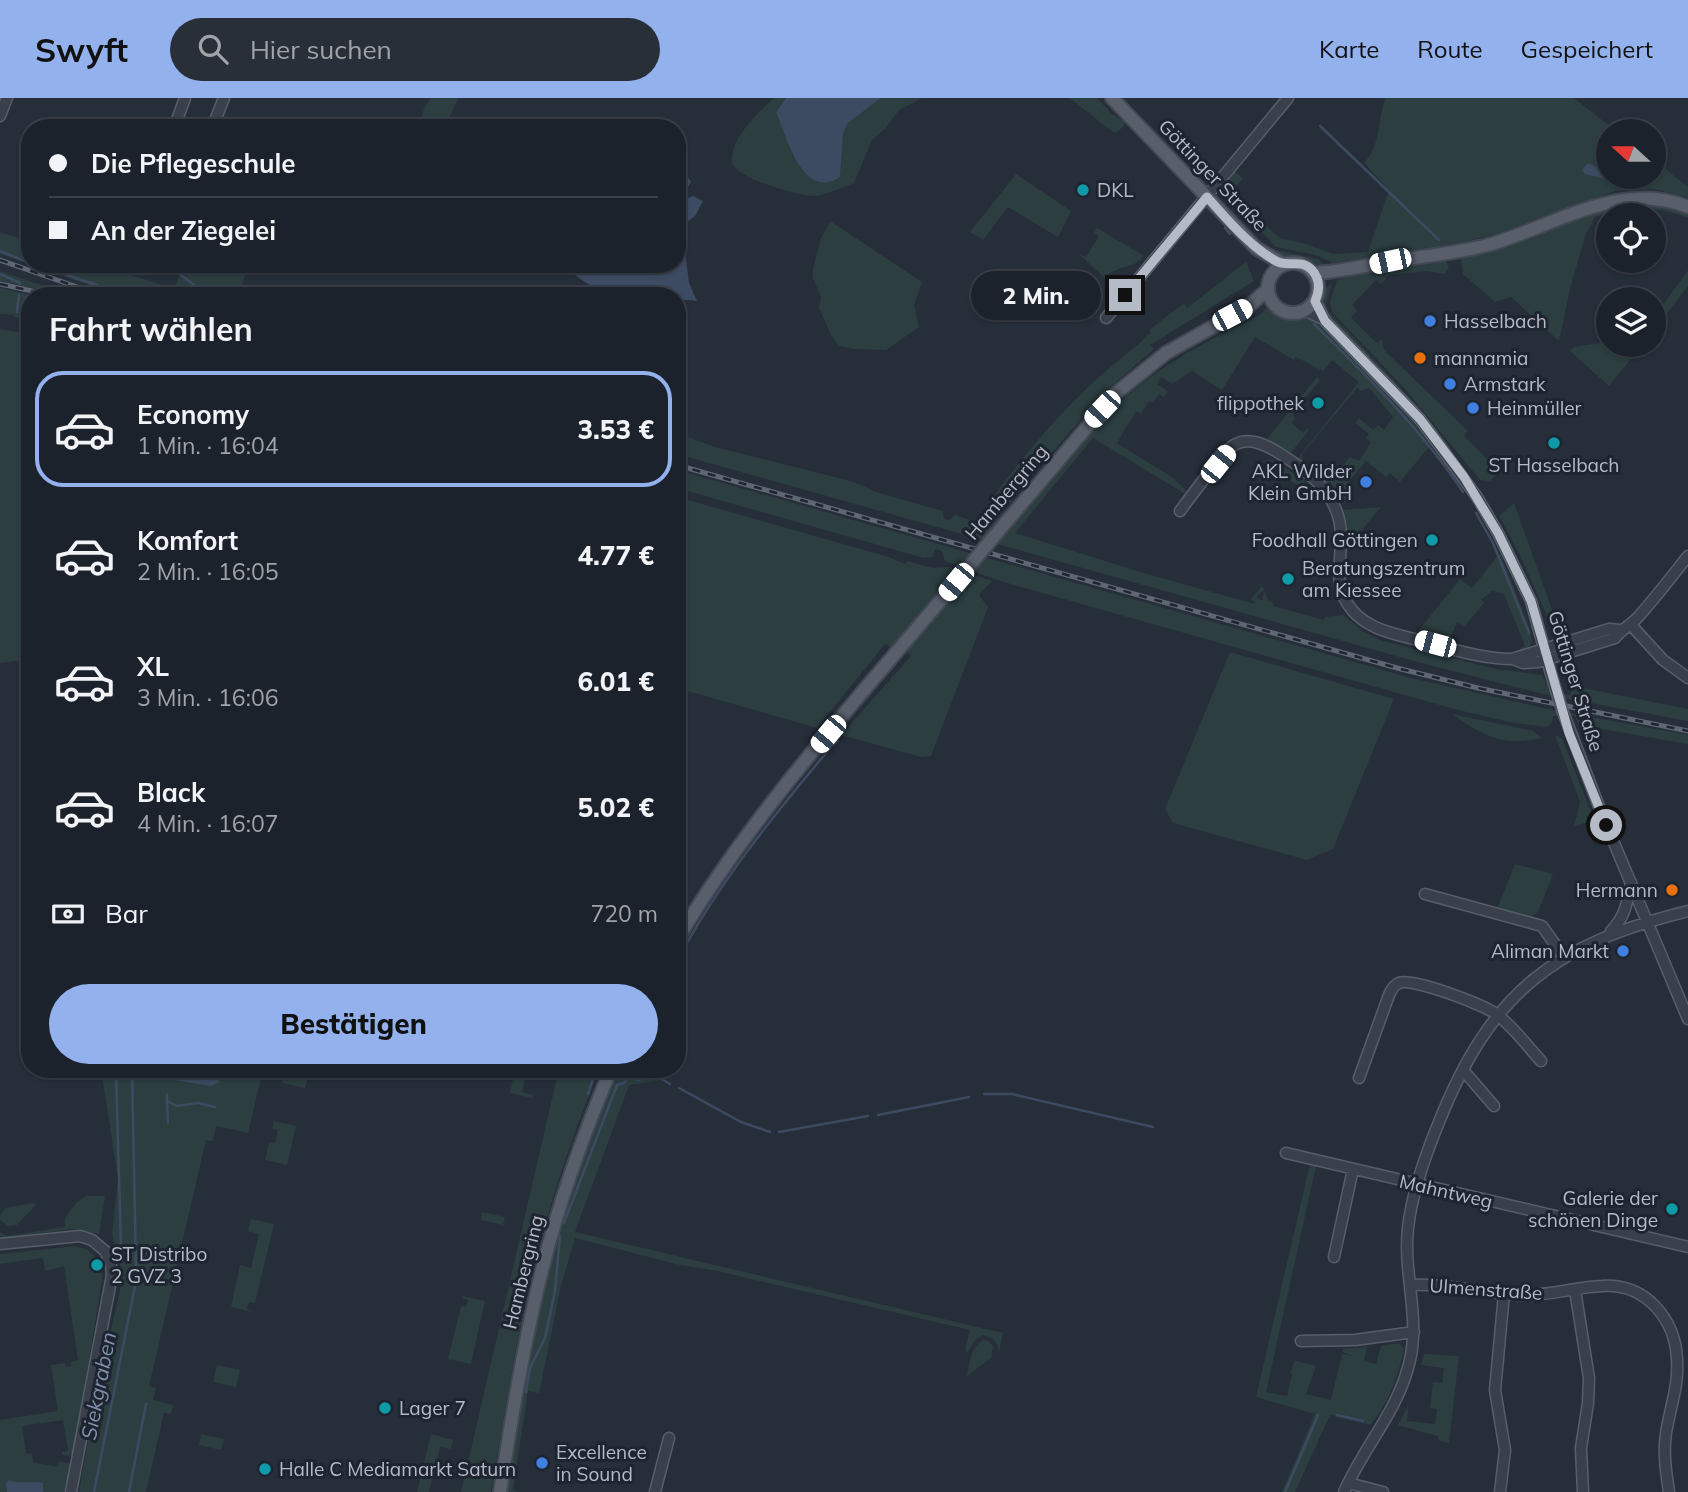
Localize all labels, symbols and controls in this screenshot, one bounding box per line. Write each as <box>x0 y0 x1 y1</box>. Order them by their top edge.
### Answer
search box <box>170 18 660 81</box>
text: Swyft <box>35 29 128 70</box>
icon: search <box>194 30 232 68</box>
text: Hier suchen <box>250 33 392 66</box>
text: Karte <box>1319 34 1379 64</box>
text: Route <box>1417 34 1483 64</box>
text: Gespeichert <box>1521 34 1653 64</box>
street label: Göttinger Straße <box>1154 114 1272 236</box>
north arrow <box>1596 119 1666 189</box>
map controls <box>1596 119 1666 357</box>
text: Die Pflegeschule <box>91 147 296 180</box>
place label: DKL <box>1097 178 1134 202</box>
marker: DKL <box>1075 182 1091 198</box>
button: locate <box>1596 203 1666 273</box>
text: An der Ziegelei <box>91 214 276 247</box>
car <box>1368 246 1413 276</box>
callout: 2 Min. <box>971 270 1100 320</box>
route end <box>1109 279 1141 311</box>
text: 2 Min. <box>1003 281 1069 310</box>
button: layers <box>1596 287 1666 357</box>
car <box>1209 296 1256 334</box>
text: Fahrt wählen <box>49 309 253 349</box>
place label: Hasselbach <box>1444 309 1547 333</box>
marker: Hasselbach <box>1422 313 1438 329</box>
place label: mannamia <box>1434 346 1528 370</box>
marker: mannamia <box>1412 350 1428 366</box>
place label: Armstark <box>1464 372 1546 396</box>
marker: Armstark <box>1442 376 1458 392</box>
car <box>1080 386 1125 432</box>
place label: flippothek <box>1217 391 1304 415</box>
marker: flippothek <box>1310 395 1326 411</box>
place label: Heinmüller <box>1487 396 1582 420</box>
icon: car <box>53 398 116 461</box>
text: Economy <box>137 398 249 431</box>
marker: Heinmüller <box>1465 400 1481 416</box>
text: 3.53 € <box>578 413 654 446</box>
text: 1 Min. · 16:04 <box>137 431 279 460</box>
marker: ST Hasselbach <box>1546 435 1562 451</box>
street label: Hambergring <box>959 440 1053 544</box>
car <box>1197 441 1240 487</box>
place label: ST Hasselbach <box>1489 453 1620 477</box>
place label: AKL Wilder Klein GmbH <box>1248 459 1352 505</box>
marker: AKL Wilder Klein GmbH <box>1358 474 1374 490</box>
icon: car <box>53 524 116 587</box>
text: Komfort <box>137 524 238 557</box>
place label: Foodhall Göttingen <box>1252 528 1418 552</box>
marker: Foodhall Göttingen <box>1424 532 1440 548</box>
text: 4.77 € <box>578 539 654 572</box>
place label: Beratungszentrum am Kiessee <box>1302 556 1465 602</box>
text: 2 Min. · 16:05 <box>137 557 279 586</box>
car <box>935 559 978 605</box>
marker: Beratungszentrum am Kiessee <box>1280 571 1296 587</box>
street label: Göttinger Straße <box>1543 608 1609 754</box>
car <box>1412 628 1459 660</box>
icon: car <box>53 650 116 713</box>
text: XL <box>137 650 169 683</box>
text: 6.01 € <box>578 665 654 698</box>
text: 3 Min. · 16:06 <box>137 683 279 712</box>
car <box>807 711 850 757</box>
icon: car <box>53 776 116 839</box>
text: Black <box>137 776 205 809</box>
text: 5.02 € <box>578 791 654 824</box>
text: 4 Min. · 16:07 <box>137 809 279 838</box>
route start <box>1590 809 1622 841</box>
place label: Hermann <box>1576 878 1658 902</box>
marker: Hermann <box>1664 882 1680 898</box>
icon: cash <box>49 895 87 933</box>
text: Bar <box>105 897 148 930</box>
text: 720 m <box>590 899 658 928</box>
place label: Aliman Markt <box>1491 939 1609 963</box>
marker: Aliman Markt <box>1615 943 1631 959</box>
button: Bestätigen <box>49 984 658 1064</box>
street label: Mahntweg <box>1397 1169 1495 1213</box>
place label: Galerie der schönen Dinge <box>1528 1186 1658 1232</box>
marker: Galerie der schönen Dinge <box>1664 1201 1680 1217</box>
street label: Hambergring <box>497 1213 549 1331</box>
place label: ST Distribo 2 GVZ 3 <box>111 1242 207 1288</box>
marker: ST Distribo 2 GVZ 3 <box>89 1257 105 1273</box>
street label: Ulmenstraße <box>1429 1273 1543 1305</box>
water label: Siekgraben <box>75 1330 121 1442</box>
place label: Lager 7 <box>399 1396 466 1420</box>
marker: Lager 7 <box>377 1400 393 1416</box>
place label: Excellence in Sound <box>556 1440 647 1486</box>
marker: Excellence in Sound <box>534 1455 550 1471</box>
place label: Halle C Mediamarkt Saturn <box>279 1457 516 1481</box>
marker: Halle C Mediamarkt Saturn <box>257 1461 273 1477</box>

